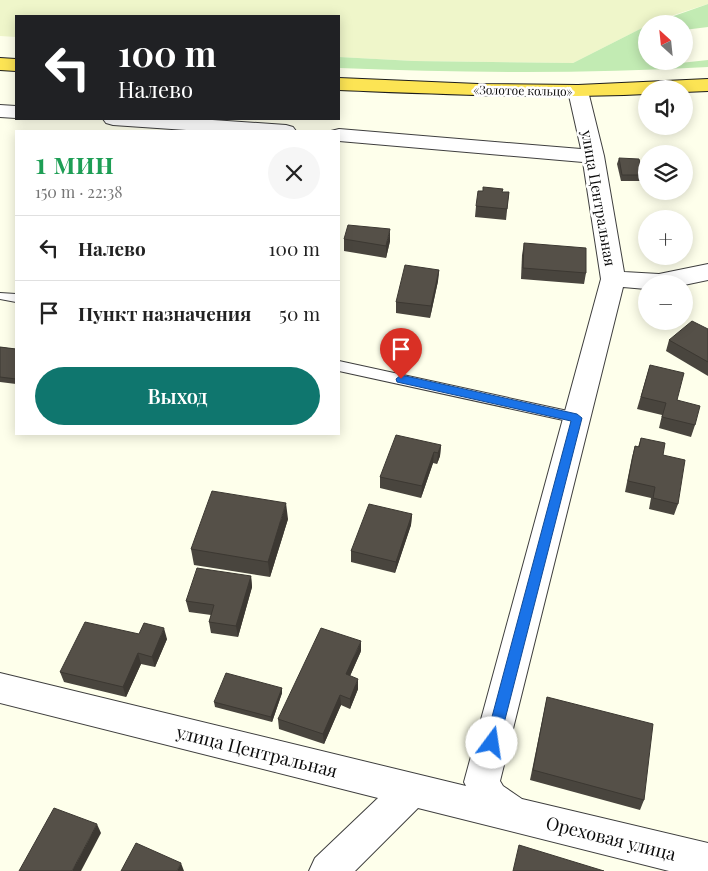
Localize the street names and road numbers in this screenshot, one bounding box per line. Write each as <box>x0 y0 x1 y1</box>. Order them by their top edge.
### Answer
street label: «Золотое кольцо» <box>473 81 573 99</box>
street label: улица Центральная <box>577 127 621 268</box>
street label: улица Центральная <box>173 719 340 783</box>
street label: Ореховая улица <box>544 810 679 866</box>

